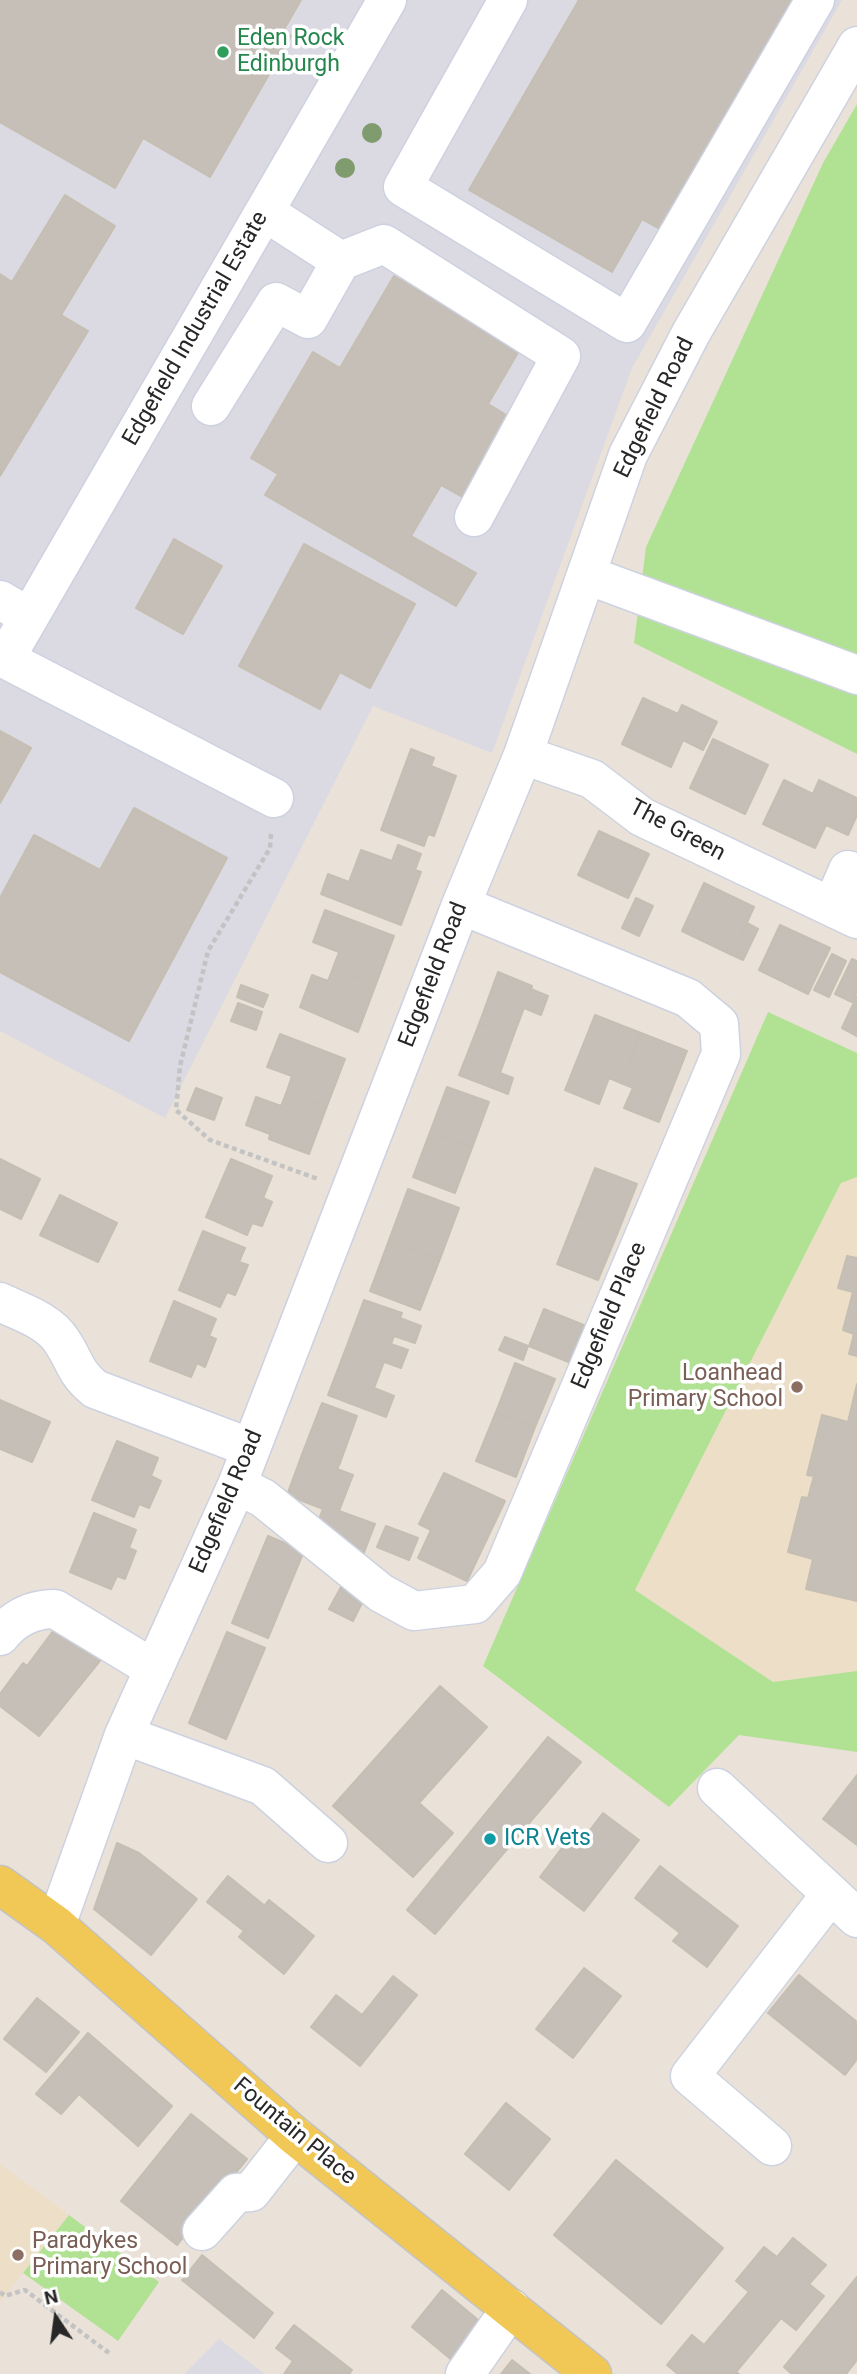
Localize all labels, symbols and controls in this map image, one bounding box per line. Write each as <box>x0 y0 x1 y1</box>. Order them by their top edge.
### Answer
place label: Eden Rock Edinburgh <box>237 25 344 79</box>
marker: Eden Rock Edinburgh <box>215 44 231 60</box>
street label: Edgefield Industrial Estate <box>118 207 274 451</box>
street label: Edgefield Road <box>609 333 701 483</box>
street label: The Green <box>624 794 730 868</box>
street label: Edgefield Road <box>394 899 474 1051</box>
street label: Edgefield Place <box>567 1238 653 1394</box>
place label: Loanhead Primary School <box>628 1360 783 1414</box>
marker: Loanhead Primary School <box>789 1379 805 1395</box>
street label: Edgefield Road <box>184 1426 270 1578</box>
place label: ICR Vets <box>504 1825 591 1853</box>
marker: ICR Vets <box>482 1831 498 1847</box>
street label: Fountain Place <box>227 2073 361 2191</box>
place label: Paradykes Primary School <box>32 2228 187 2282</box>
marker: Paradykes Primary School <box>10 2247 26 2263</box>
north arrow <box>21 2283 91 2353</box>
text: N <box>42 2284 60 2310</box>

